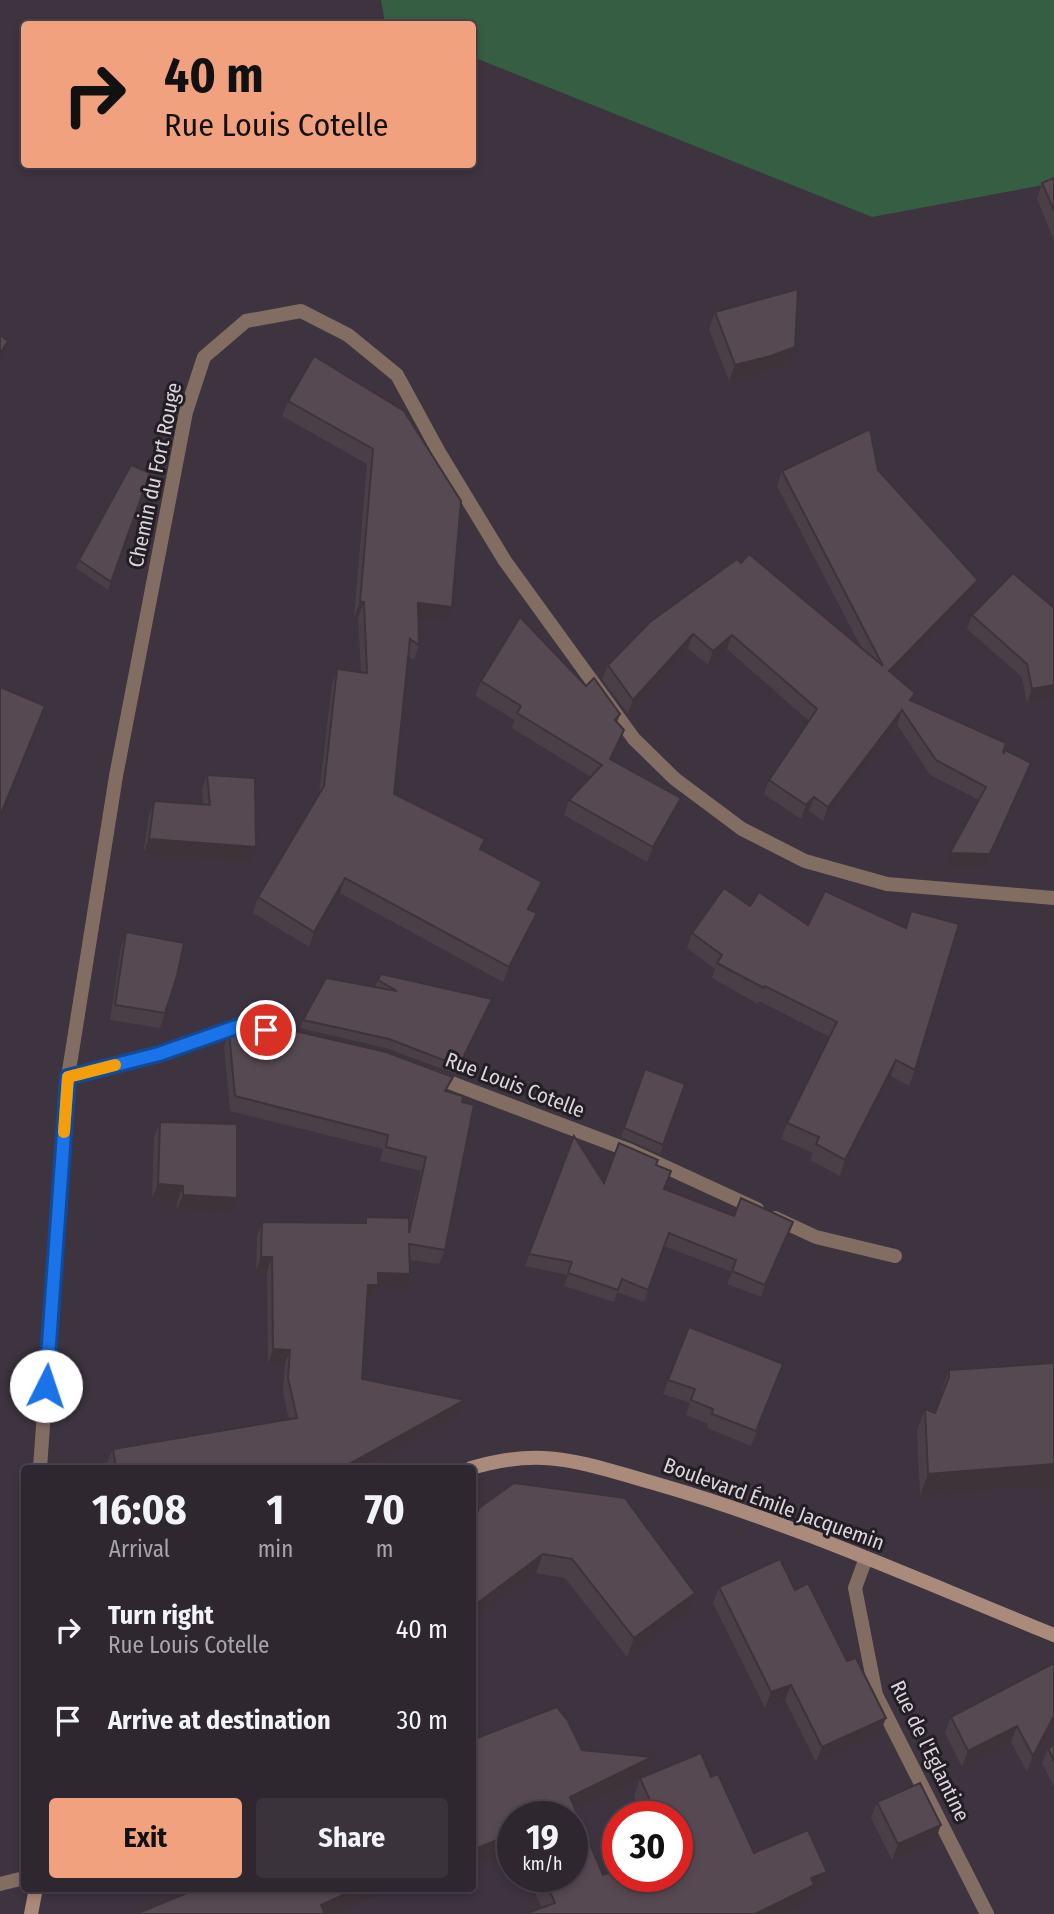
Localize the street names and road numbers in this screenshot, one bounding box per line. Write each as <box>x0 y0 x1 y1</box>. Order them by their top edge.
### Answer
street label: Chemin du Fort Rouge <box>123 380 187 570</box>
street label: Rue Louis Cotelle <box>442 1046 588 1124</box>
street label: Boulevard Émile Jacquemin <box>660 1452 888 1556</box>
street label: Rue de l'Eglantine <box>885 1676 975 1826</box>

